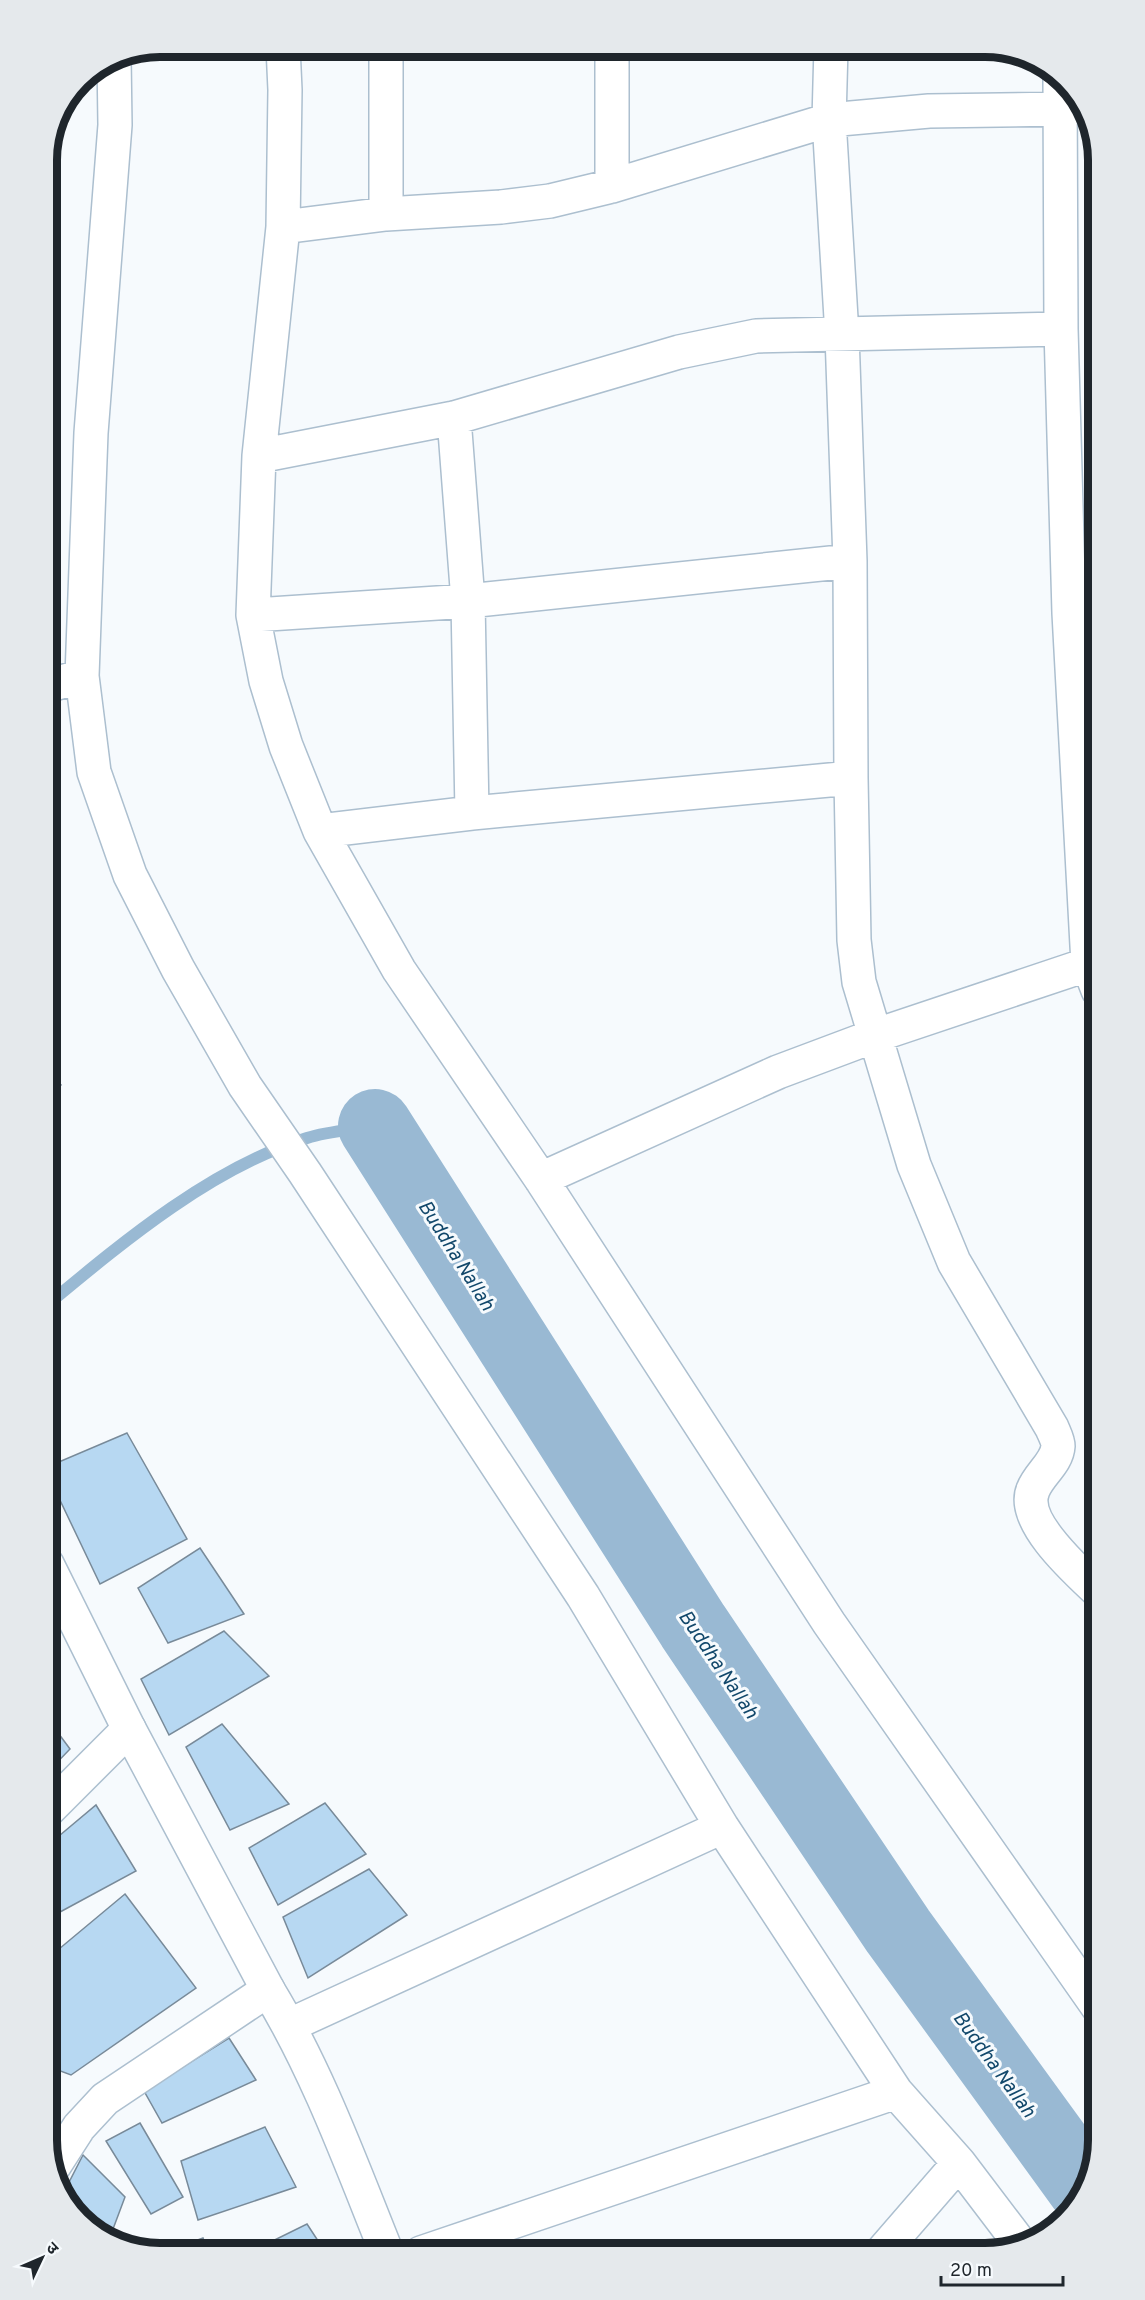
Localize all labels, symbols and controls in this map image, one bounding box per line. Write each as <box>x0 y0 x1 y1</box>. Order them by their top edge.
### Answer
water label: Buddha Nallah <box>411 1196 500 1316</box>
water label: Buddha Nallah <box>671 1606 763 1725</box>
water label: Buddha Nallah <box>946 2007 1041 2124</box>
north arrow <box>12 2228 72 2288</box>
text: उ <box>41 2239 62 2260</box>
scale bar <box>941 2249 1062 2287</box>
text: 20 m <box>950 2260 992 2283</box>

